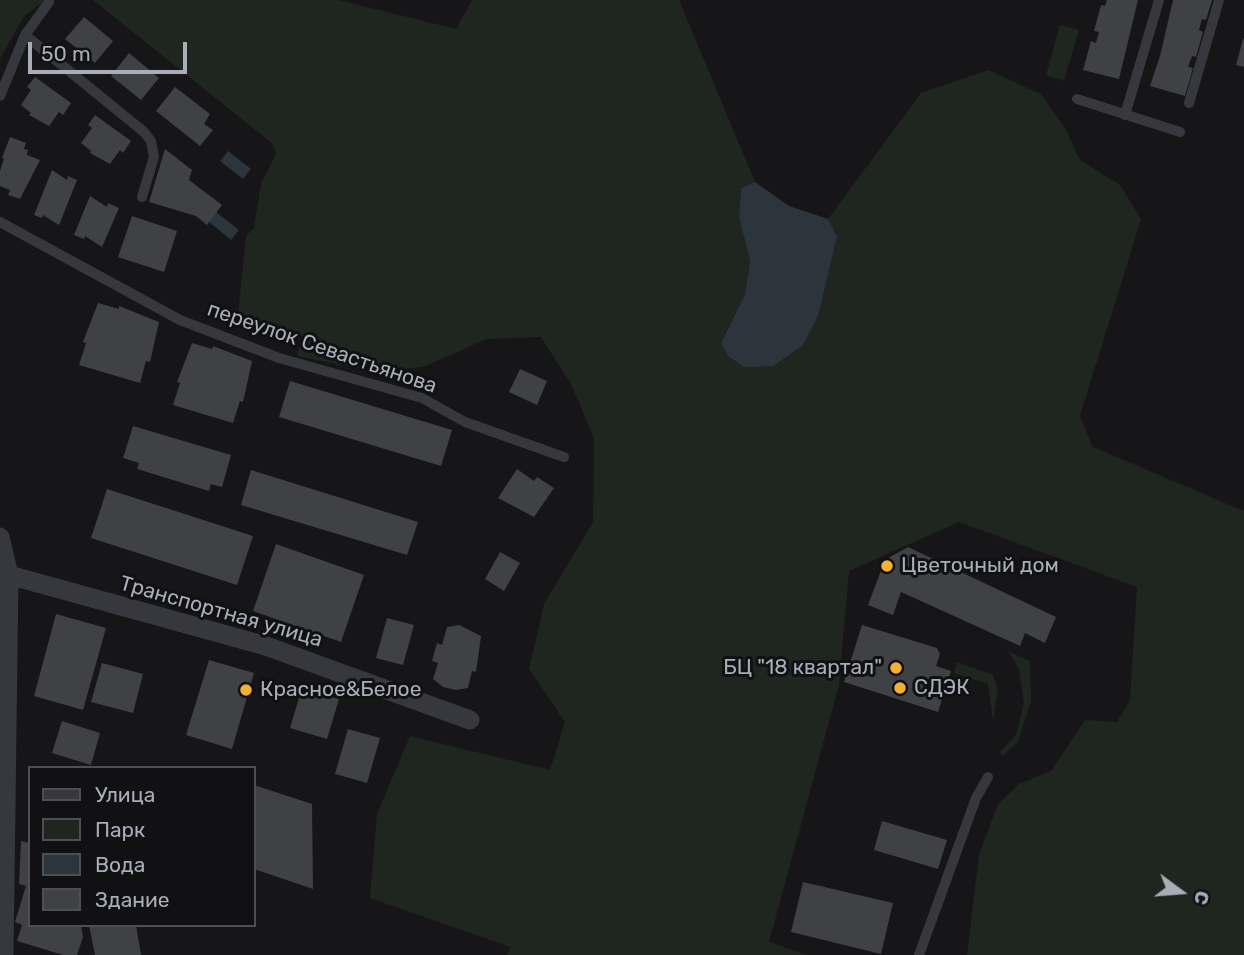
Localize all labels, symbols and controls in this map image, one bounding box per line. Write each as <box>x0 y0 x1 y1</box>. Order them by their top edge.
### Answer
scale bar <box>32 28 191 72</box>
text: 50 m <box>41 41 91 66</box>
street label: переулок Севастьянова <box>204 297 440 399</box>
place label: Цветочный дом <box>901 553 1059 579</box>
marker: Цветочный дом <box>879 558 895 574</box>
street label: Транспортная улица <box>117 571 325 653</box>
place label: БЦ "18 квартал" <box>723 655 882 681</box>
marker: БЦ "18 квартал" <box>888 660 904 676</box>
place label: СДЭК <box>914 675 970 701</box>
place label: Красное&Белое <box>260 677 421 703</box>
marker: СДЭК <box>892 680 908 696</box>
marker: Красное&Белое <box>238 682 254 698</box>
legend <box>28 766 256 927</box>
text: Улица <box>95 782 155 807</box>
text: Парк <box>95 817 145 842</box>
text: Вода <box>95 852 145 877</box>
north arrow <box>1146 857 1216 927</box>
text: Здание <box>95 887 170 912</box>
text: С <box>1189 888 1215 908</box>

